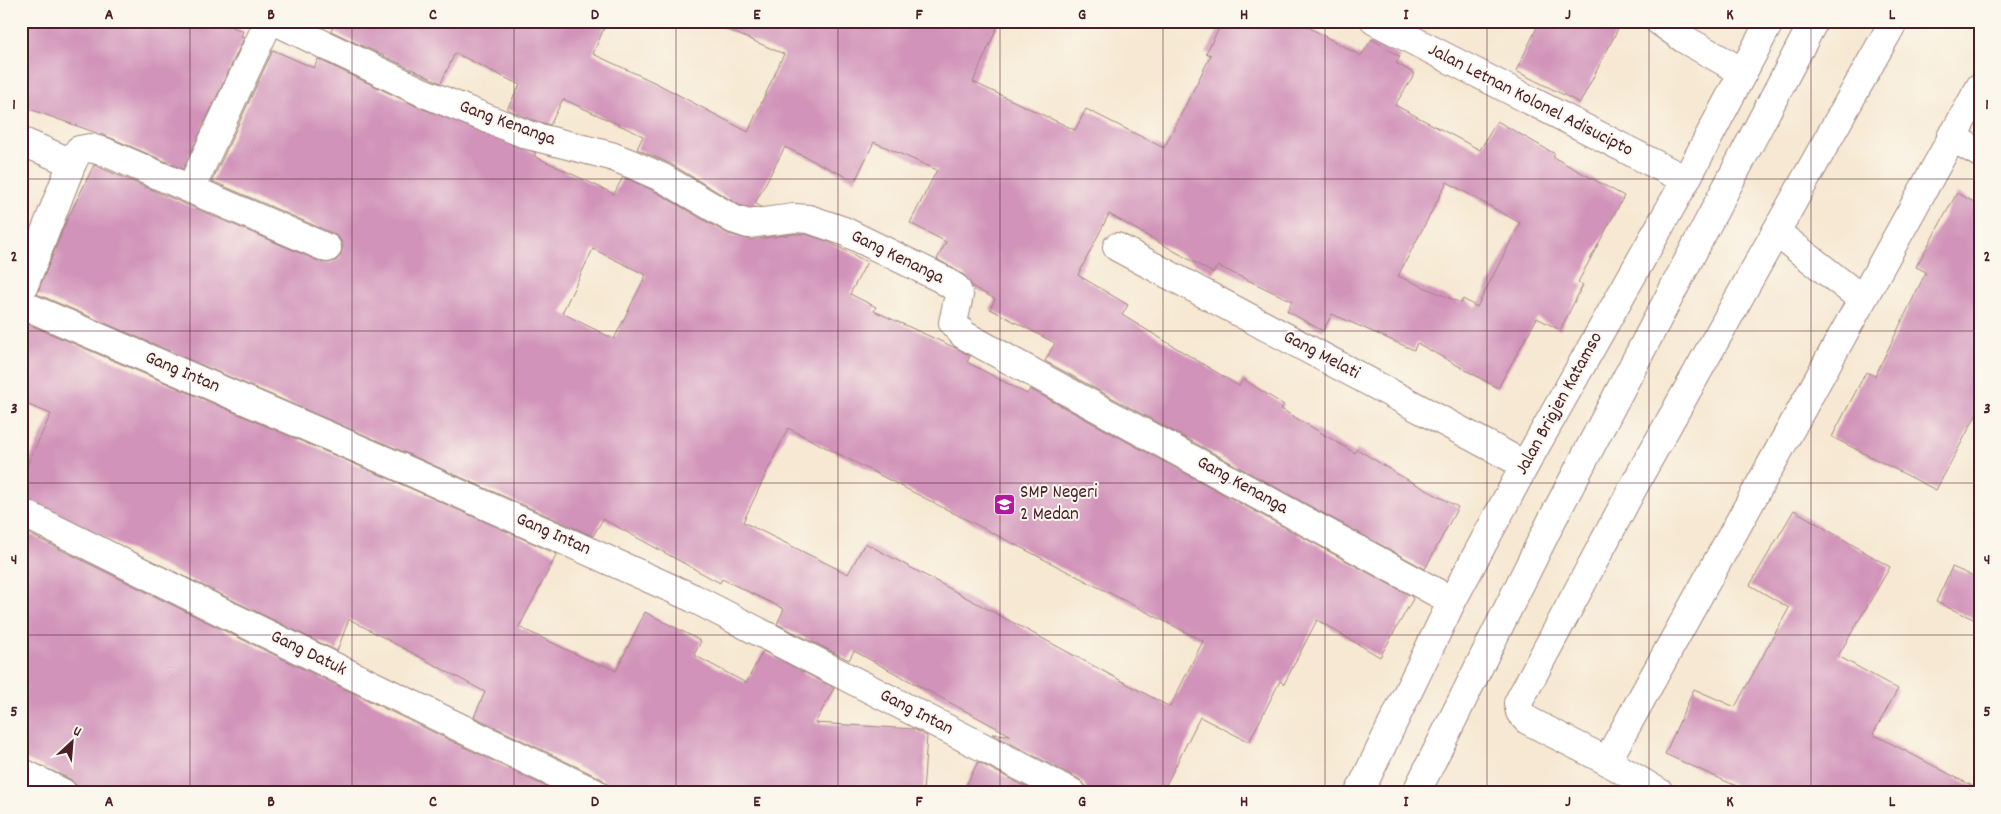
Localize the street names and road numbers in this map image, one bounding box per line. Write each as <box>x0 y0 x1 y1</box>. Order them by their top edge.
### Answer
street label: Jalan Letnan Kolonel Adisucipto <box>1423 37 1637 165</box>
street label: Gang Kenanga <box>455 94 560 154</box>
street label: Gang Kenanga <box>846 224 949 293</box>
street label: Gang Melati <box>1278 325 1365 388</box>
street label: Jalan Brigjen Katamso <box>1509 328 1611 480</box>
street label: Gang Intan <box>140 345 224 401</box>
street label: Gang Kenanga <box>1191 450 1294 523</box>
street label: Gang Intan <box>511 507 595 563</box>
street label: Gang Datuk <box>265 624 351 684</box>
street label: Gang Intan <box>875 683 957 743</box>

